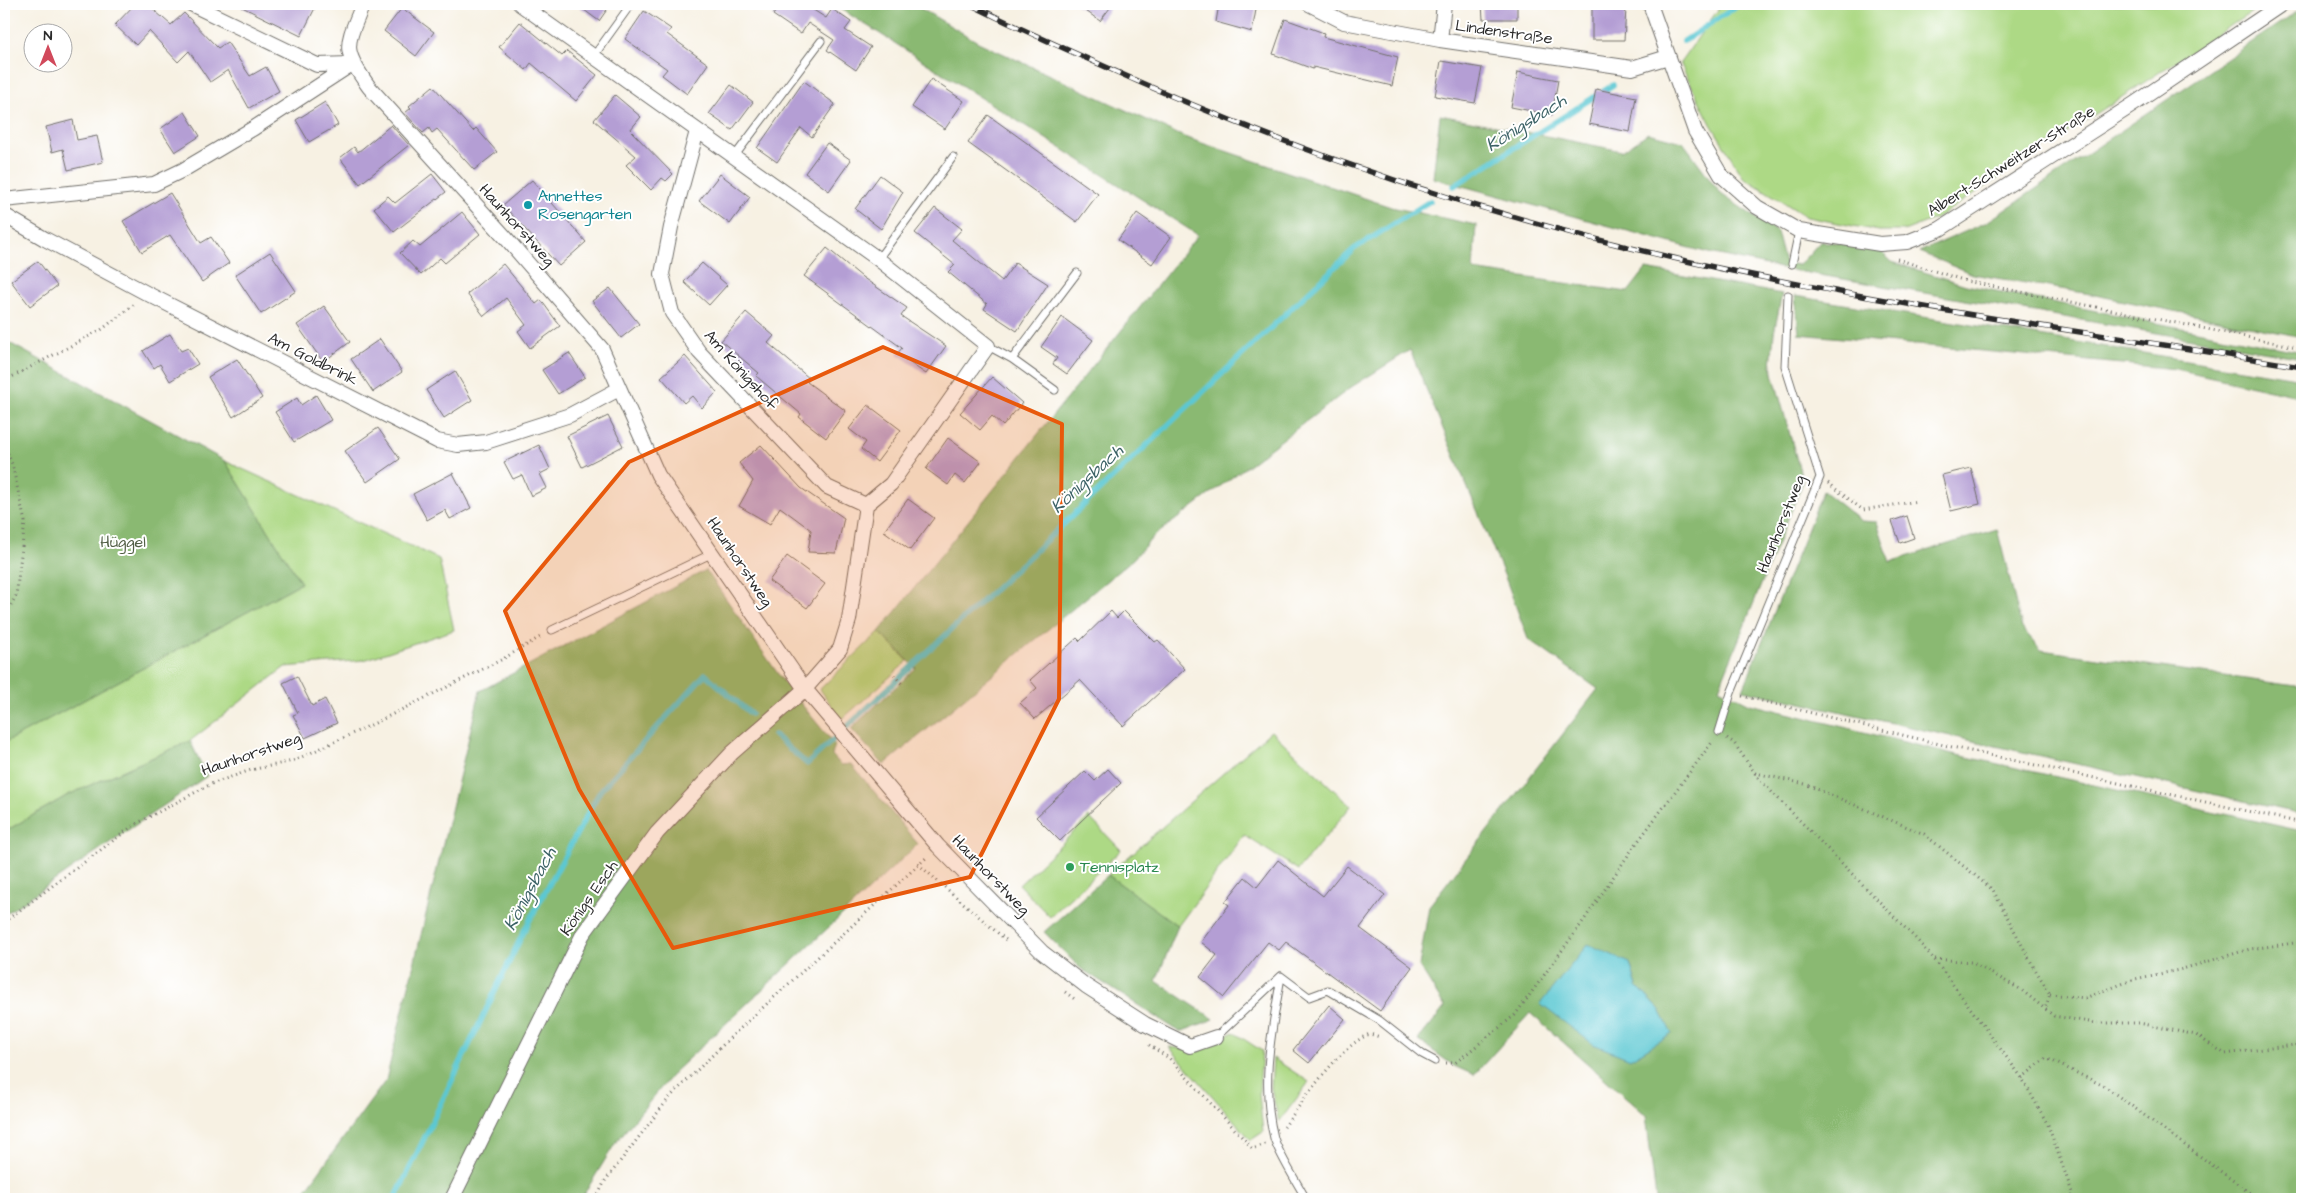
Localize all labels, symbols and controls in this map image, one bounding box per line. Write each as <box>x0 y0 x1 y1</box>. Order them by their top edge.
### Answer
street label: Lindenstraße <box>1454 14 1554 50</box>
north arrow <box>22 22 72 72</box>
text: N <box>44 26 53 46</box>
water label: Königsbach <box>1481 88 1573 158</box>
street label: Albert-Schweitzer-Straße <box>1923 100 2099 222</box>
street label: Haunhorstweg <box>473 179 560 272</box>
place label: Annettes Rosengarten <box>538 185 631 226</box>
marker: Annettes Rosengarten <box>522 199 534 211</box>
street label: Am Königshof <box>698 325 783 416</box>
street label: Am Goldbrink <box>264 327 362 391</box>
water label: Königsbach <box>1045 438 1130 520</box>
street label: Haunhorstweg <box>1751 472 1812 577</box>
street label: Haunhorstweg <box>701 513 778 612</box>
park label: Hüggel <box>100 531 146 554</box>
street label: Haunhorstweg <box>198 727 304 782</box>
street label: Haunhorstweg <box>946 830 1035 921</box>
water label: Königsbach <box>498 842 564 935</box>
street label: Königs Esch <box>555 856 624 941</box>
place label: Tennisplatz <box>1080 856 1159 878</box>
marker: Tennisplatz <box>1064 861 1076 873</box>

